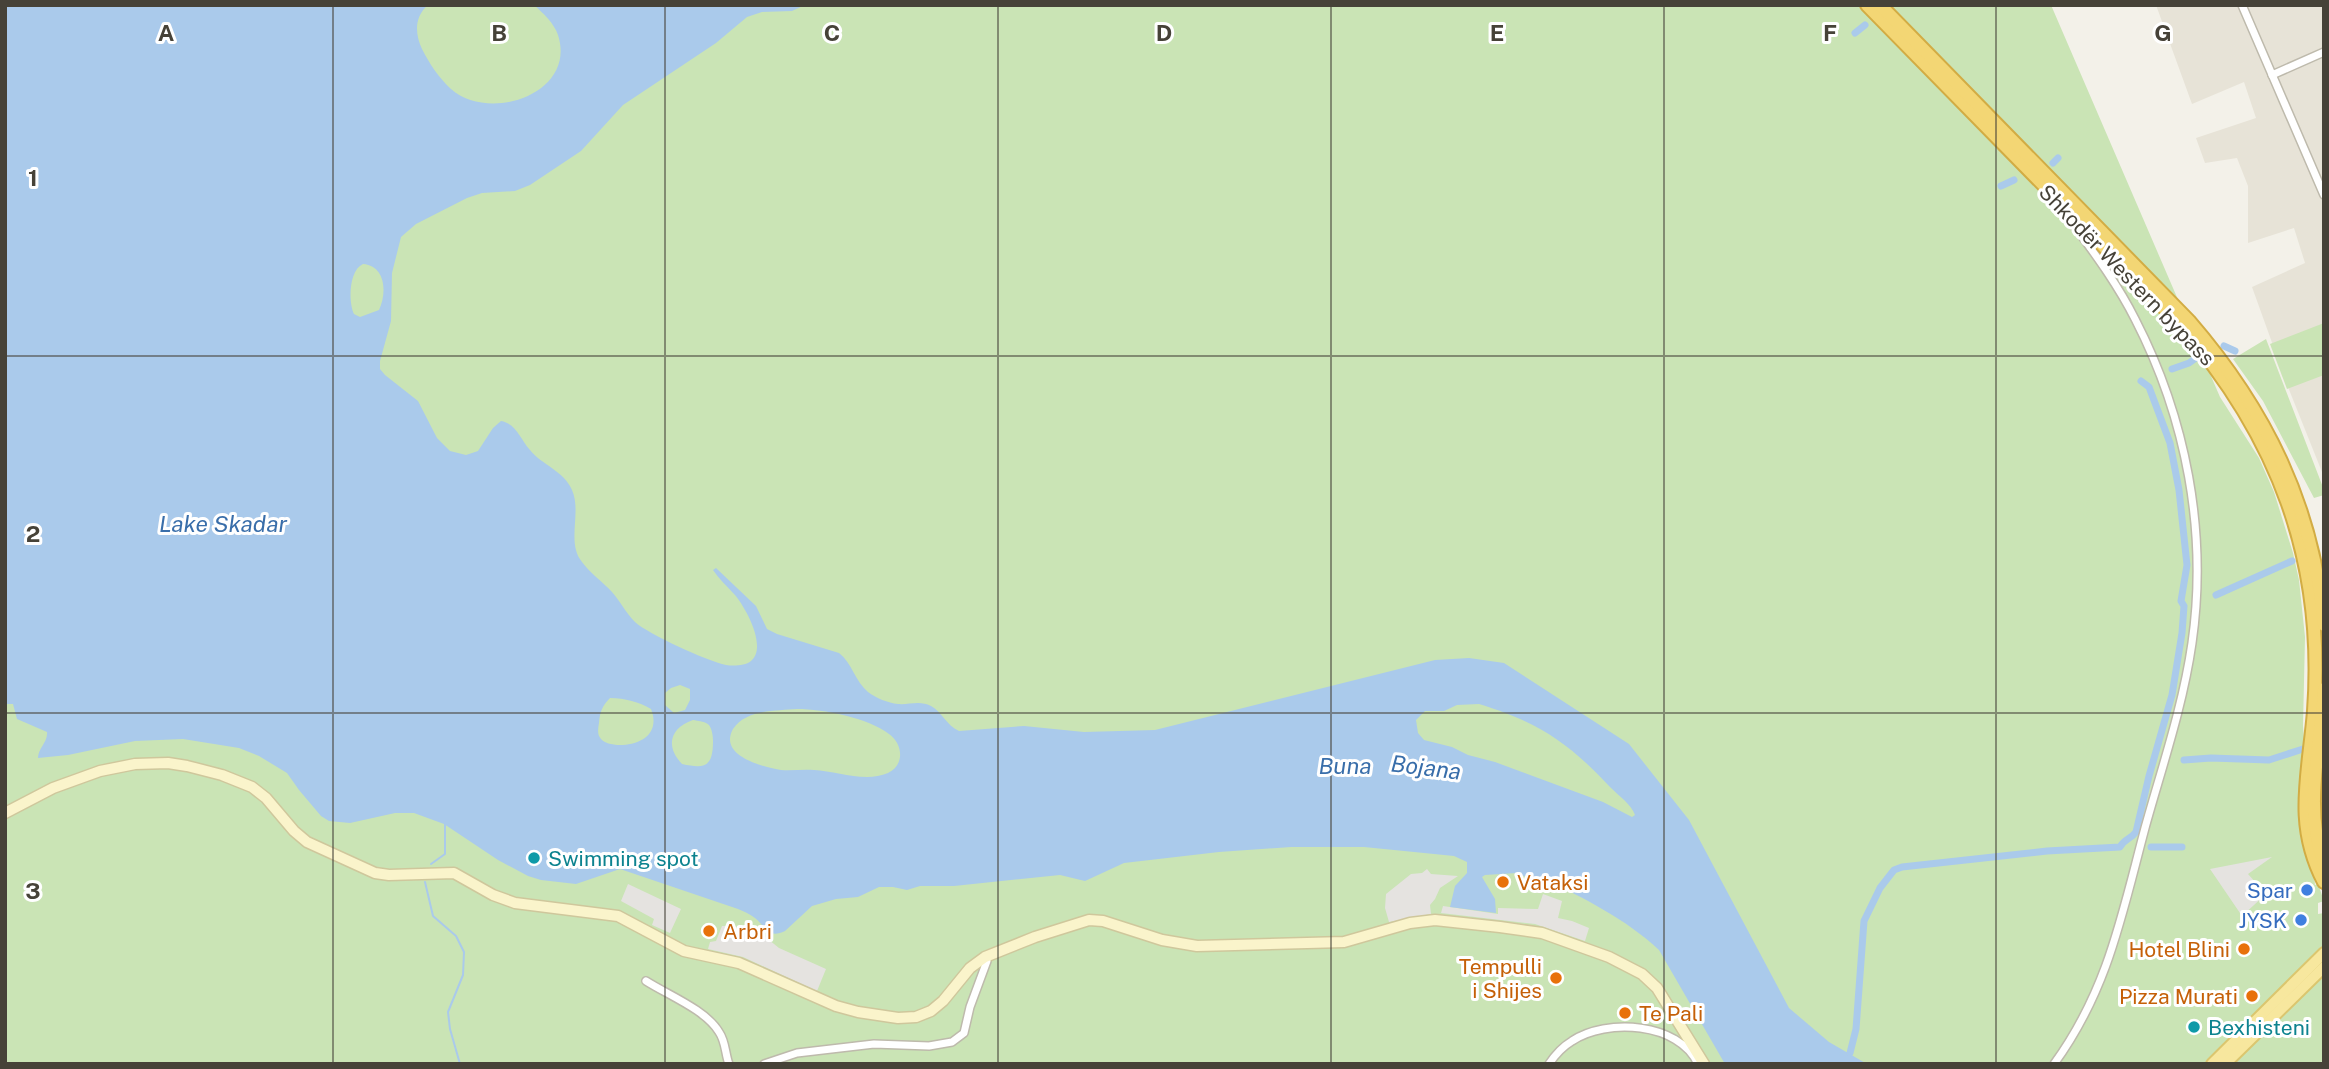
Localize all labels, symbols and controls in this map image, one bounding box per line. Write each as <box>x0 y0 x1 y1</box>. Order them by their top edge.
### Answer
text: A <box>158 19 175 46</box>
text: B <box>491 19 507 46</box>
text: C <box>824 19 840 46</box>
text: D <box>1156 19 1172 46</box>
text: E <box>1490 19 1504 46</box>
text: F <box>1823 19 1837 46</box>
text: G <box>2154 19 2172 46</box>
text: 1 <box>28 164 38 191</box>
street label: Shkodër Western bypass <box>2034 179 2220 371</box>
water label: Lake Skadar <box>159 510 287 537</box>
text: 2 <box>26 520 40 547</box>
water label: Bojana <box>1389 749 1463 785</box>
water label: Buna <box>1319 752 1371 779</box>
place label: Swimming spot <box>548 846 699 871</box>
marker: Swimming spot <box>526 850 542 866</box>
place label: Vataksi <box>1517 870 1588 895</box>
marker: Vataksi <box>1495 874 1511 890</box>
text: 3 <box>25 877 41 904</box>
place label: Spar <box>2247 878 2293 903</box>
marker: Spar <box>2299 882 2315 898</box>
place label: JYSK <box>2239 908 2287 933</box>
marker: JYSK <box>2293 912 2309 928</box>
place label: Arbri <box>723 919 772 944</box>
marker: Arbri <box>701 923 717 939</box>
place label: Hotel Blini <box>2128 937 2230 962</box>
marker: Hotel Blini <box>2236 941 2252 957</box>
place label: Tempulli i Shijes <box>1459 954 1542 1003</box>
marker: Tempulli i Shijes <box>1548 970 1564 986</box>
place label: Pizza Murati <box>2119 984 2238 1009</box>
marker: Pizza Murati <box>2244 988 2260 1004</box>
place label: Te Pali <box>1639 1001 1703 1026</box>
marker: Te Pali <box>1617 1005 1633 1021</box>
place label: Bexhisteni <box>2208 1015 2310 1040</box>
marker: Bexhisteni <box>2186 1019 2202 1035</box>

